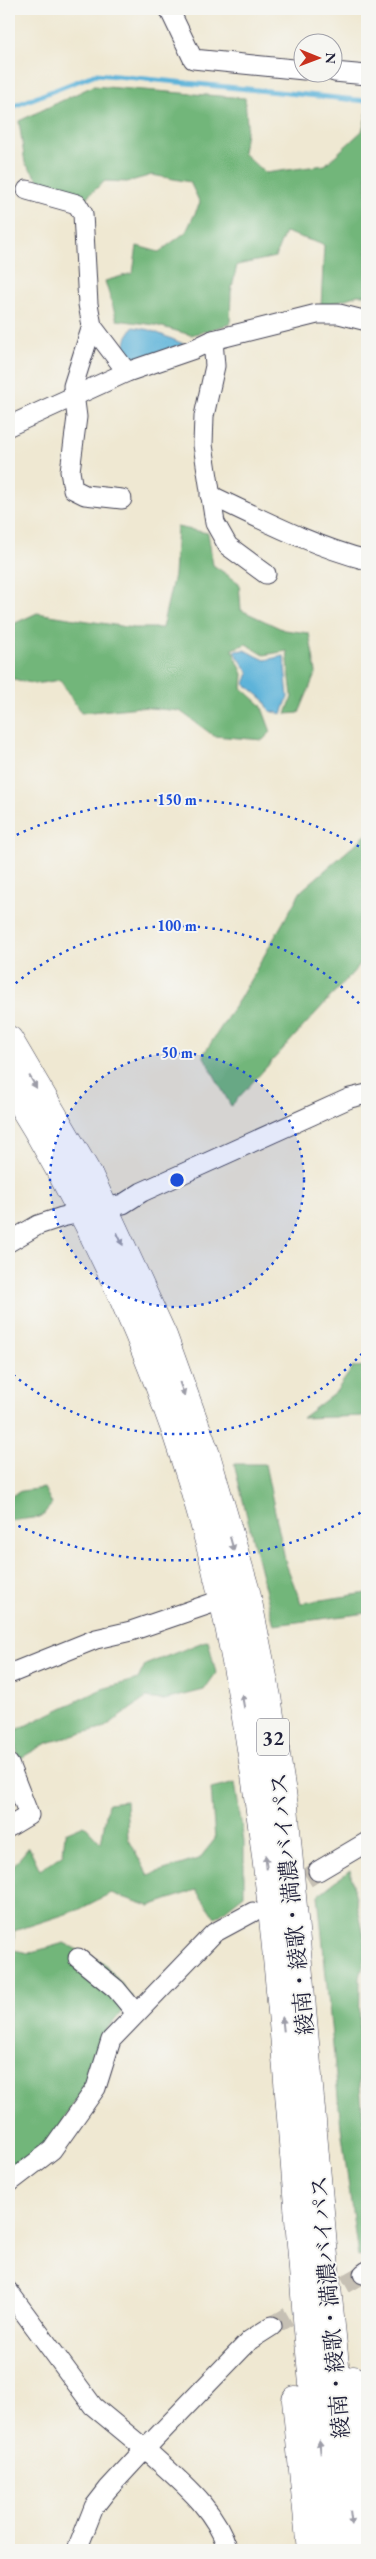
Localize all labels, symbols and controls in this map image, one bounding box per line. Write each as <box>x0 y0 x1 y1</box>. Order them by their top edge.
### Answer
north arrow <box>294 32 344 82</box>
text: N <box>322 52 340 65</box>
text: 150 m <box>157 790 197 809</box>
text: 100 m <box>157 916 197 935</box>
text: 50 m <box>161 1043 193 1062</box>
one-way arrow <box>29 1075 38 1088</box>
centre of rings <box>168 1171 186 1189</box>
one-way arrow <box>116 1232 124 1246</box>
one-way arrow <box>178 1382 186 1397</box>
one-way arrow <box>228 1536 236 1551</box>
one-way arrow <box>239 1693 247 1709</box>
road number: 32 <box>257 1718 289 1755</box>
street label: 綾南・綾歌・満濃バイパス <box>264 1771 320 2037</box>
one-way arrow <box>262 1854 270 1870</box>
one-way arrow <box>279 2015 287 2031</box>
street label: 綾南・綾歌・満濃バイパス <box>304 2174 356 2440</box>
one-way arrow <box>316 2439 324 2455</box>
one-way arrow <box>347 2510 355 2526</box>

